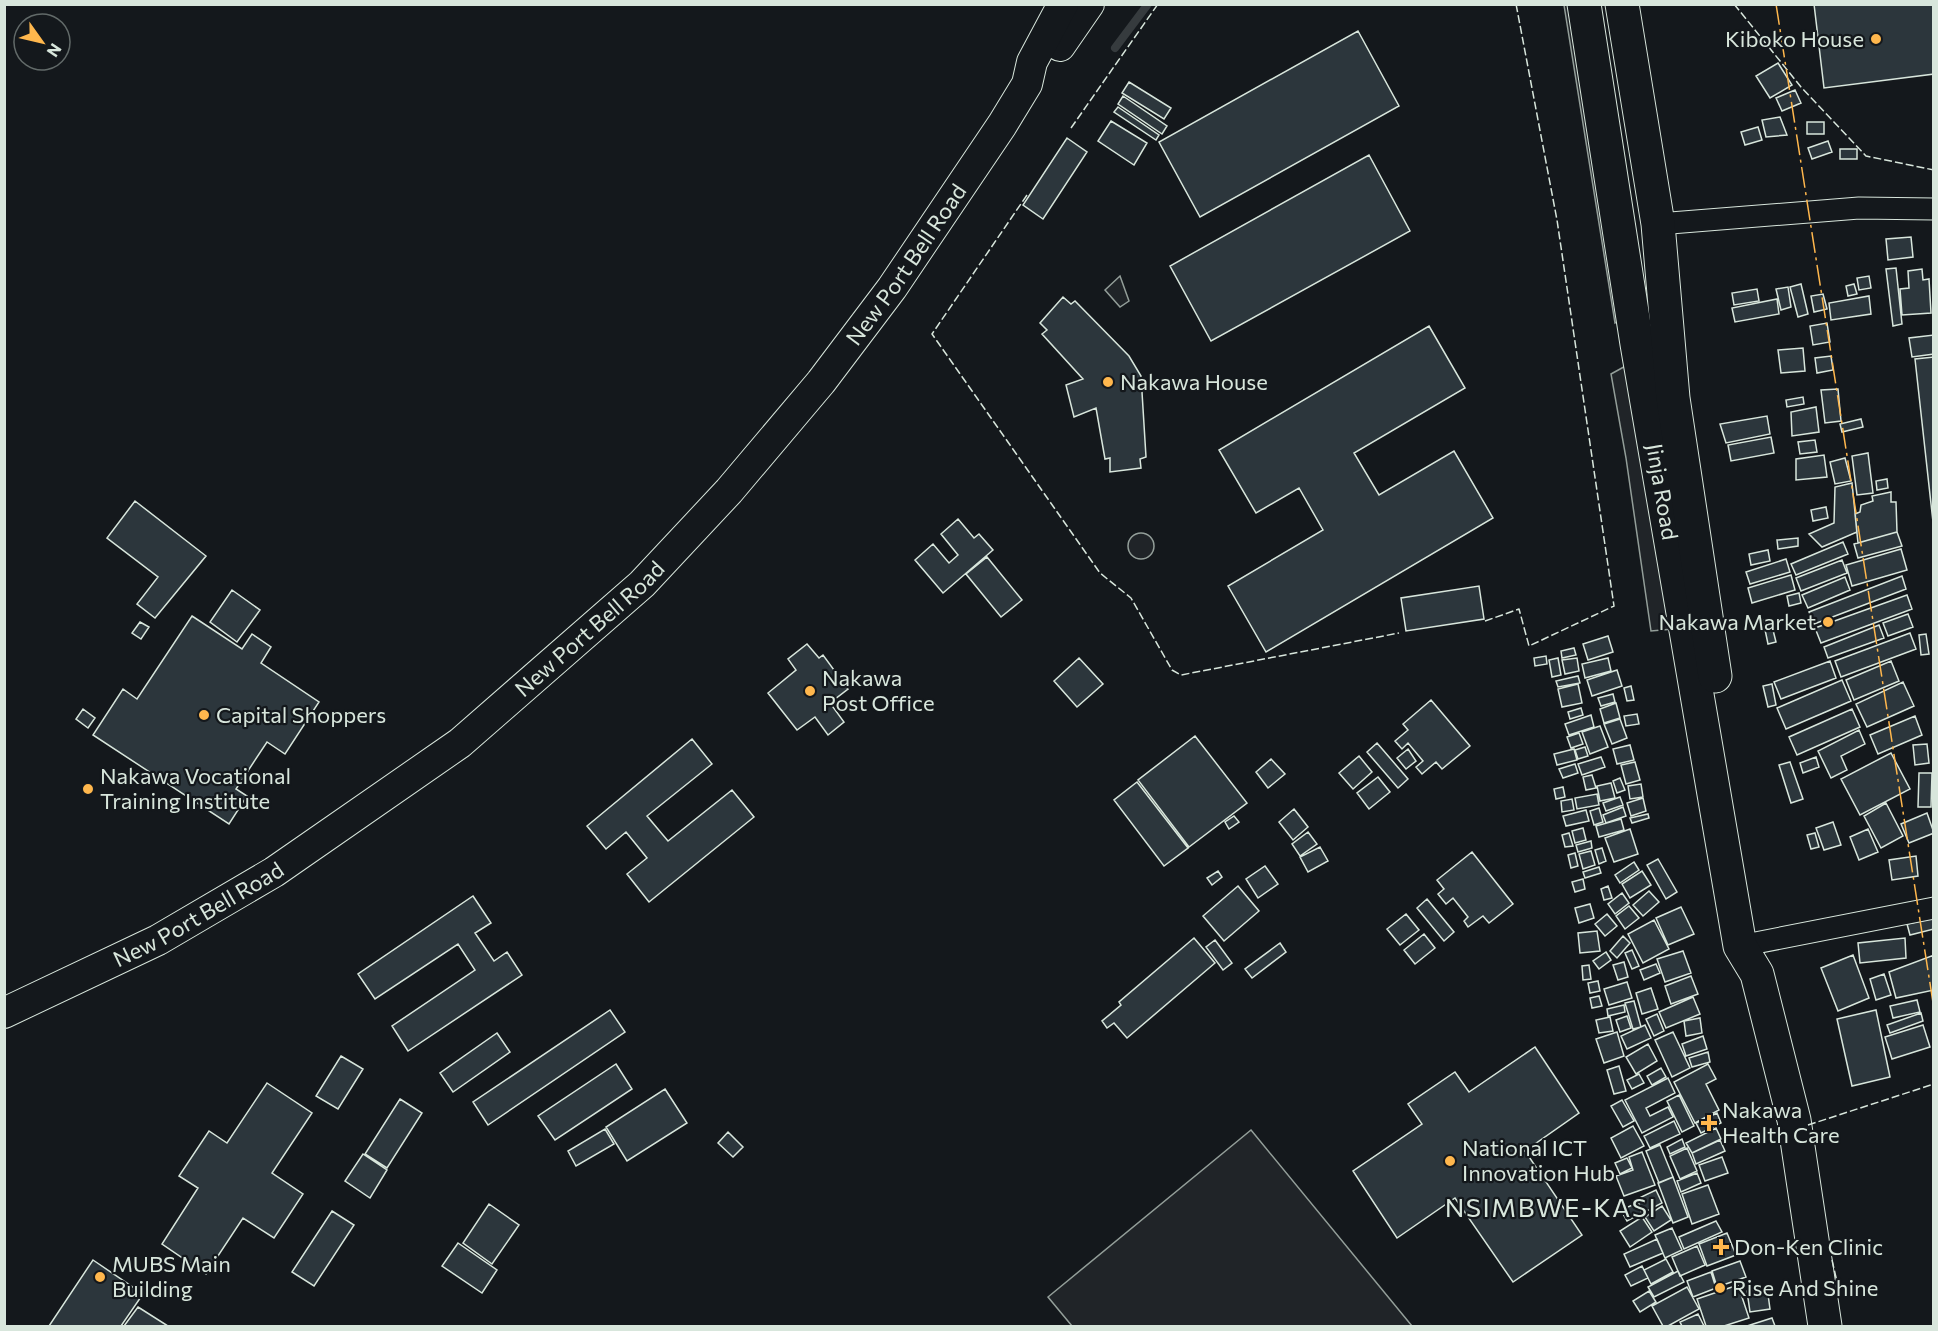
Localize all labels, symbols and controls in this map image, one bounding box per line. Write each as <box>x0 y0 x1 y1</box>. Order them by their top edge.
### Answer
north arrow <box>12 12 72 72</box>
place label: Kiboko House <box>1725 25 1864 52</box>
marker: Kiboko House <box>1869 32 1883 46</box>
text: N <box>44 40 66 61</box>
street label: New Port Bell Road <box>840 178 971 350</box>
place label: Nakawa House <box>1120 368 1268 395</box>
marker: Nakawa House <box>1101 375 1115 389</box>
street label: Jinja Road <box>1641 441 1684 542</box>
street label: New Port Bell Road <box>509 555 670 702</box>
place label: Nakawa Market <box>1659 608 1816 635</box>
marker: Nakawa Market <box>1821 615 1835 629</box>
place label: Nakawa Post Office <box>822 664 935 716</box>
marker: Nakawa Post Office <box>803 684 817 698</box>
place label: Capital Shoppers <box>216 701 386 728</box>
marker: Capital Shoppers <box>197 708 211 722</box>
place label: Nakawa Vocational Training Institute <box>100 762 291 814</box>
marker: Nakawa Vocational Training Institute <box>81 782 95 796</box>
street label: New Port Bell Road <box>109 856 289 972</box>
place label: Nakawa Health Care <box>1722 1096 1840 1148</box>
marker: Nakawa Health Care <box>1700 1114 1718 1132</box>
place label: National ICT Innovation Hub <box>1462 1134 1615 1186</box>
marker: National ICT Innovation Hub <box>1443 1154 1457 1168</box>
district label: NSIMBWE-KASI <box>1445 1191 1657 1222</box>
place label: Don-Ken Clinic <box>1734 1233 1883 1260</box>
marker: Don-Ken Clinic <box>1712 1238 1730 1256</box>
place label: MUBS Main Building <box>112 1250 231 1302</box>
marker: MUBS Main Building <box>93 1270 107 1284</box>
place label: Rise And Shine <box>1732 1274 1878 1301</box>
marker: Rise And Shine <box>1713 1281 1727 1295</box>

